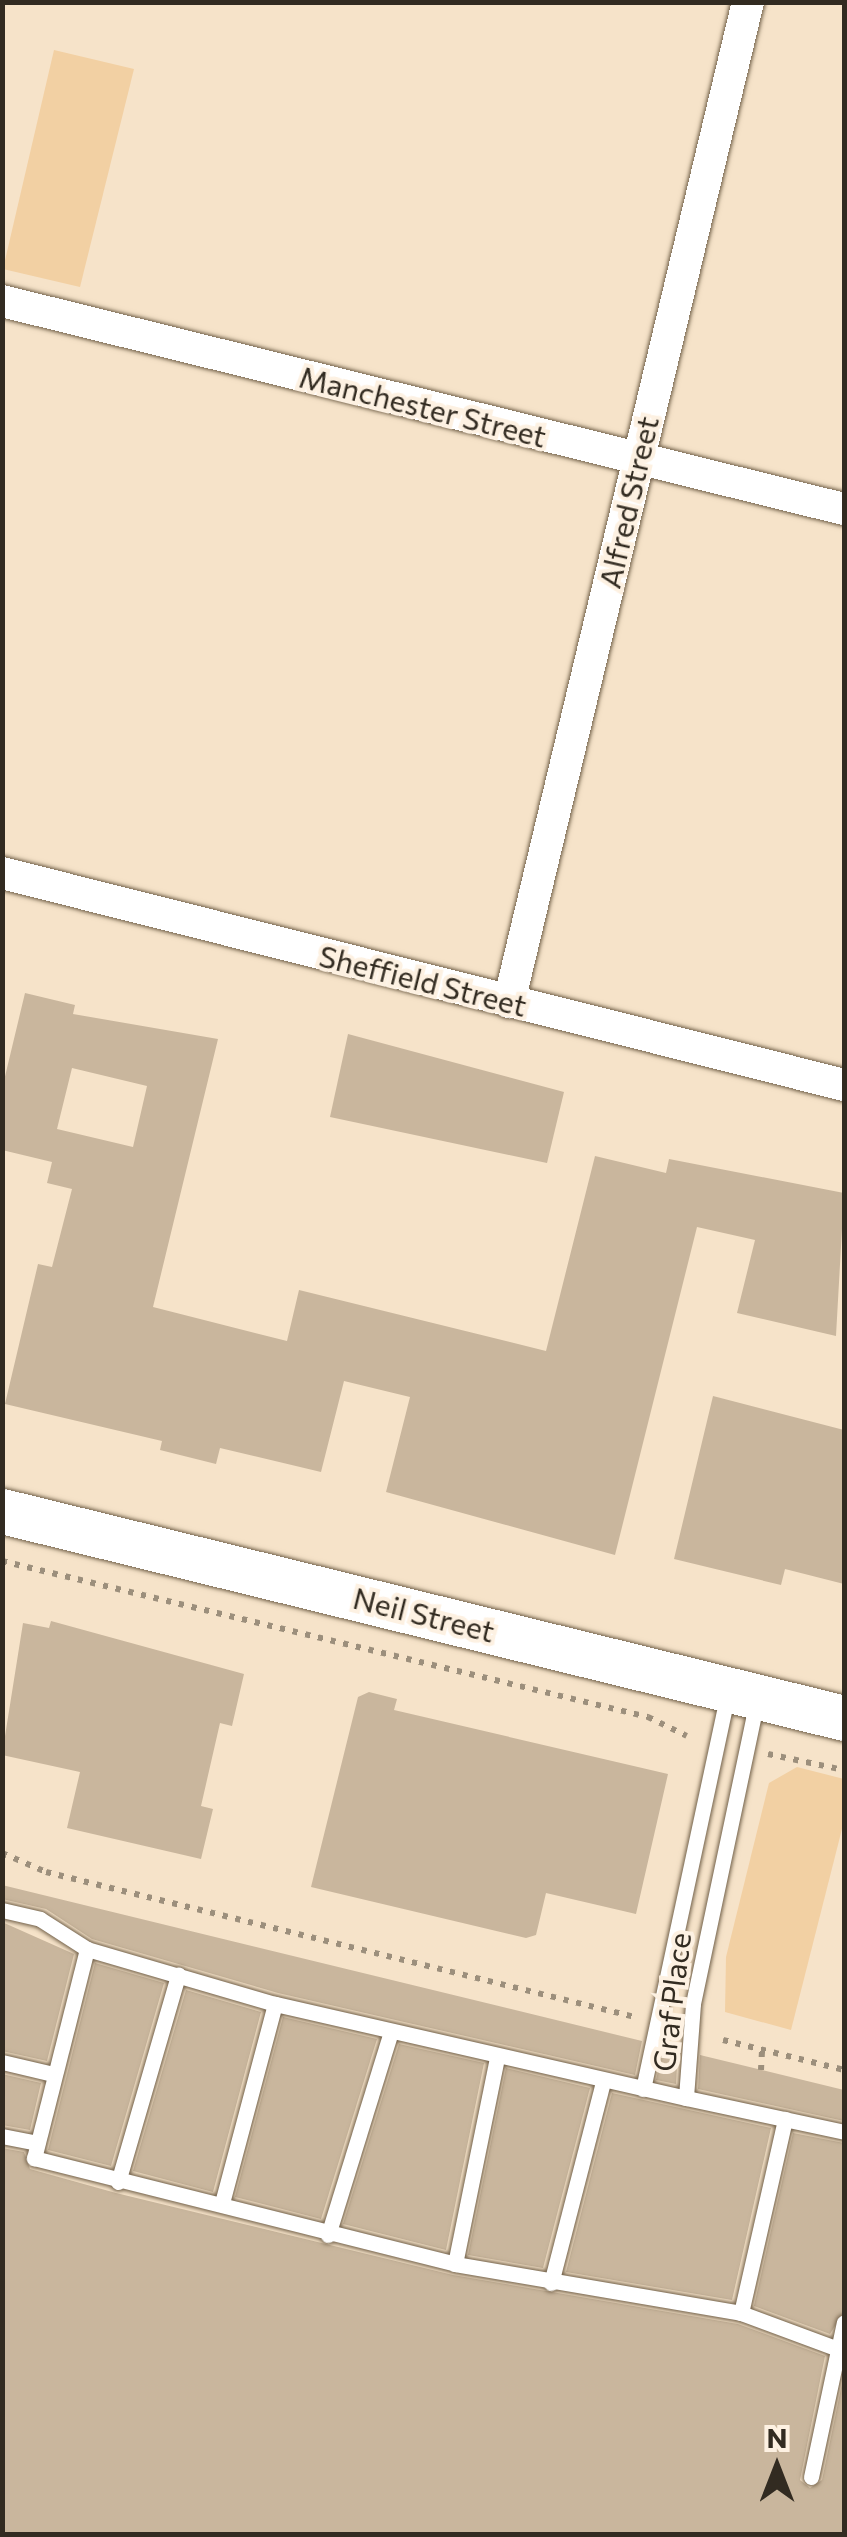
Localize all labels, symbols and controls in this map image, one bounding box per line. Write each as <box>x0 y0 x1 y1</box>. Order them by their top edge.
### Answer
street label: Manchester Street <box>296 358 550 454</box>
street label: Alfred Street <box>591 413 665 591</box>
street label: Sheffield Street <box>316 937 530 1023</box>
street label: Neil Street <box>350 1579 498 1649</box>
street label: Graf Place <box>645 1930 697 2074</box>
north arrow <box>727 2417 827 2517</box>
text: N <box>767 2420 788 2454</box>

